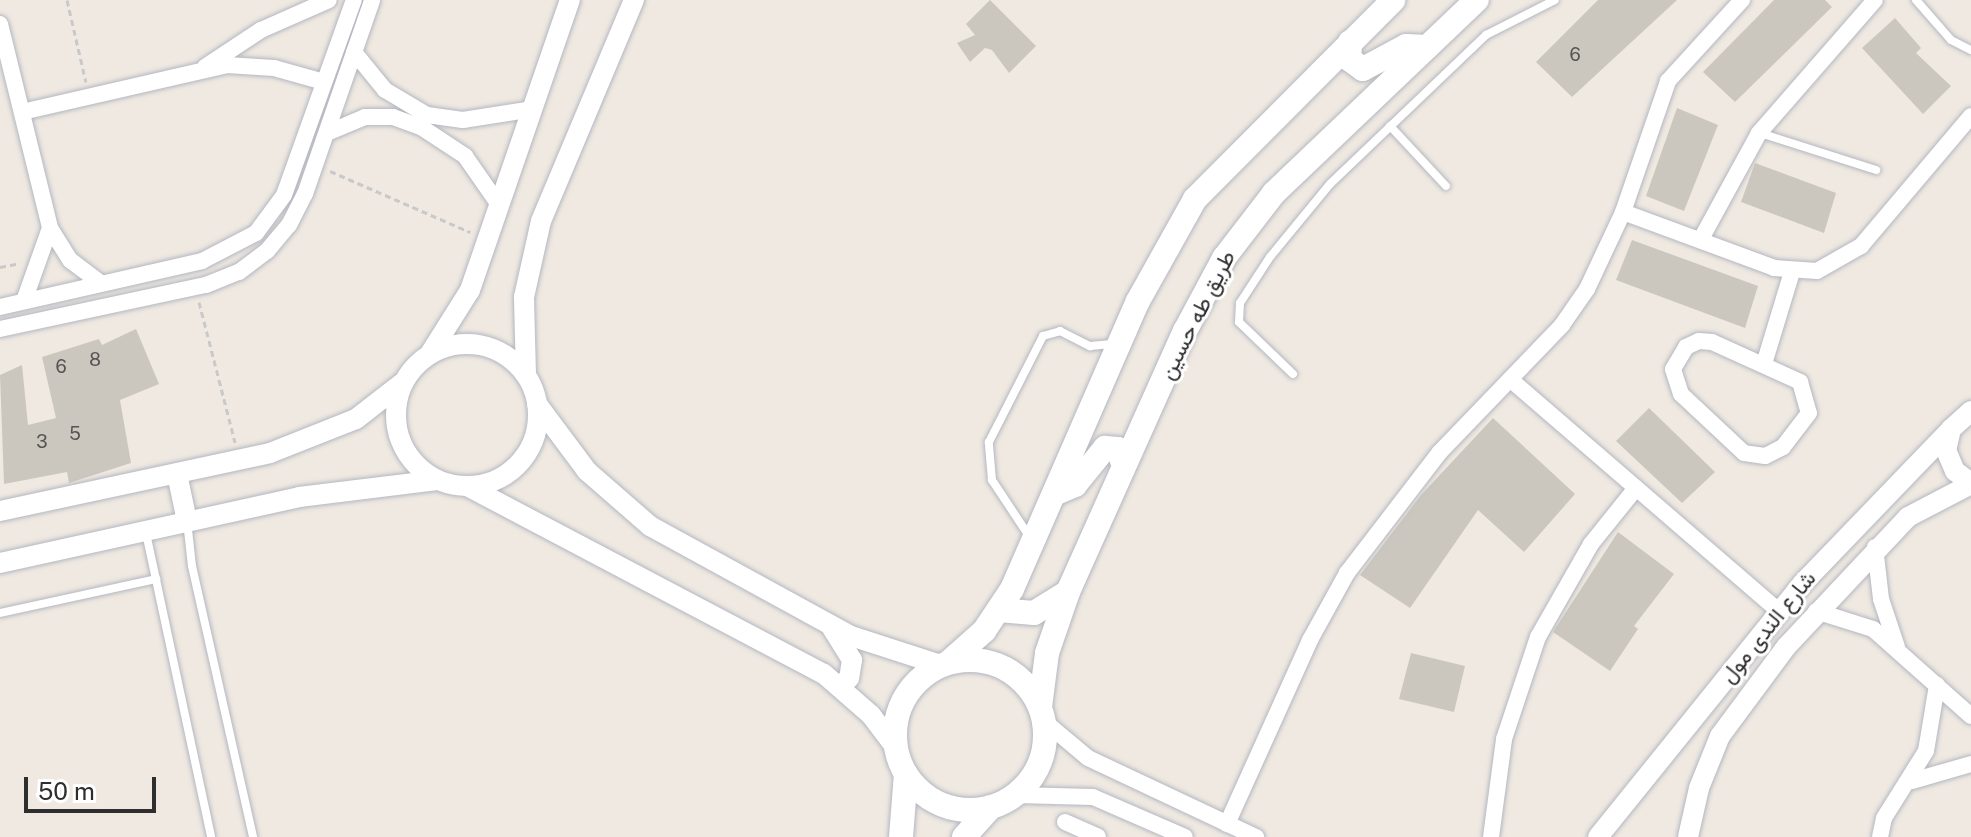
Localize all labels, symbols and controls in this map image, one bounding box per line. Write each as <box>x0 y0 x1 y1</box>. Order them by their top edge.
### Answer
house number: 6 <box>1569 44 1581 66</box>
street label: طريق طه حسين <box>1153 246 1241 384</box>
house number: 8 <box>89 349 101 371</box>
house number: 6 <box>55 356 67 378</box>
house number: 5 <box>69 423 81 445</box>
house number: 3 <box>36 431 48 453</box>
street label: شارع الندى مول <box>1715 566 1821 688</box>
scale bar <box>28 761 160 811</box>
text: 50 m <box>38 777 95 805</box>

